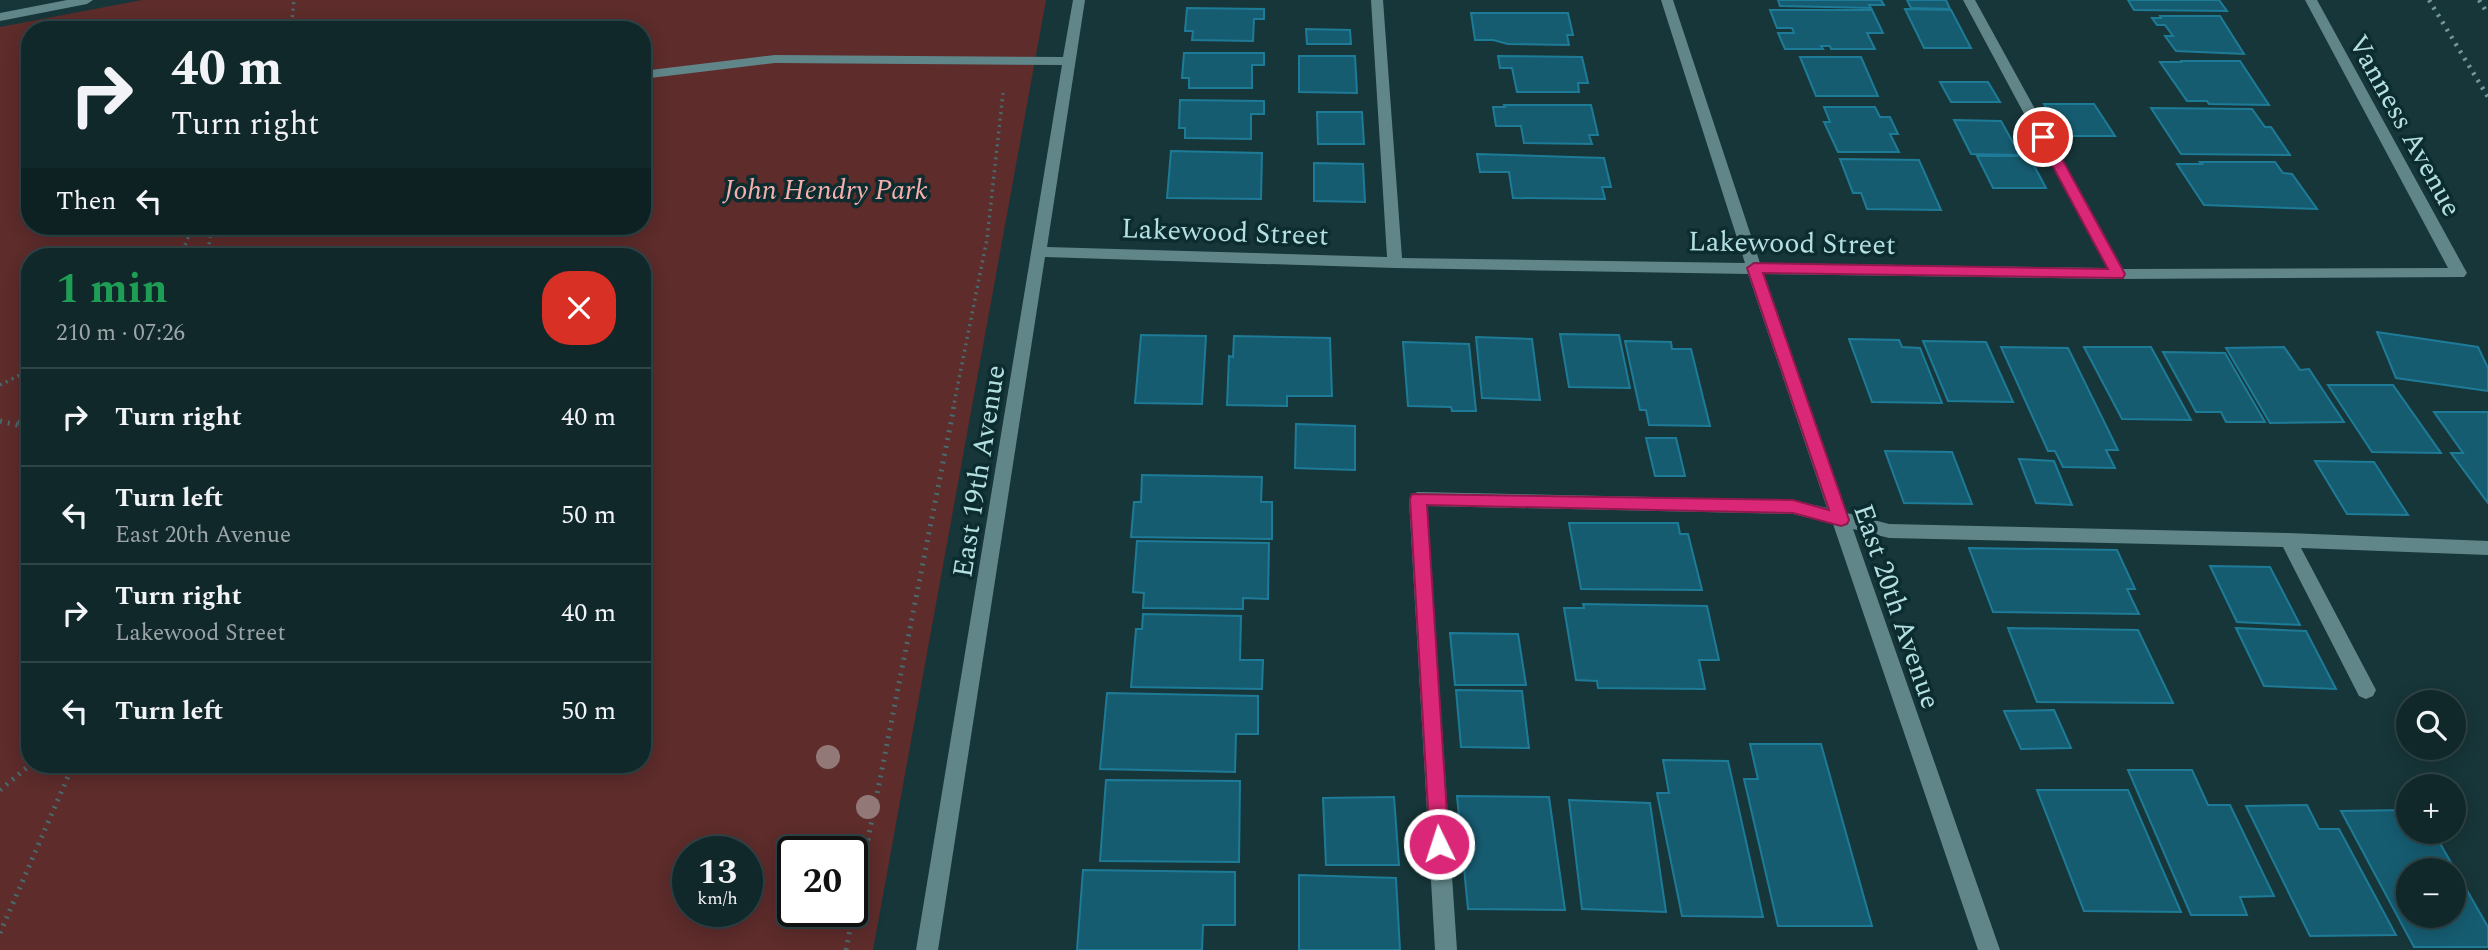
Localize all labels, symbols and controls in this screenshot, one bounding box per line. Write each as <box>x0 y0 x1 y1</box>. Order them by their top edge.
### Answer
street label: Vanness Avenue <box>2337 27 2473 225</box>
text: 40 m <box>171 32 282 107</box>
icon: right <box>56 49 147 140</box>
text: Turn right <box>171 100 319 149</box>
pin <box>2013 107 2073 167</box>
icon: arrive <box>2024 118 2062 156</box>
park label: John Hendry Park <box>722 169 928 212</box>
text: Then <box>56 181 116 221</box>
icon: left <box>130 182 168 220</box>
street label: Lakewood Street <box>1120 207 1330 258</box>
street label: Lakewood Street <box>1688 220 1896 267</box>
text: 1 min <box>56 258 168 321</box>
button: close <box>542 271 616 345</box>
text: 210 m · 07:26 <box>56 316 185 351</box>
street label: East 19th Avenue <box>941 362 1017 580</box>
text: Turn right <box>115 397 242 437</box>
text: 40 m <box>561 397 616 437</box>
icon: right <box>56 398 94 436</box>
text: Turn left <box>115 478 223 518</box>
text: 50 m <box>561 495 616 535</box>
icon: left <box>56 496 94 534</box>
street label: East 20th Avenue <box>1841 498 1952 715</box>
text: East 20th Avenue <box>115 518 291 553</box>
text: Turn right <box>115 576 242 616</box>
text: 40 m <box>561 593 616 633</box>
icon: right <box>56 594 94 632</box>
text: Lakewood Street <box>115 616 286 651</box>
map controls <box>2396 690 2466 928</box>
button: search <box>2396 690 2466 760</box>
text: Turn left <box>115 691 223 731</box>
text: 50 m <box>561 691 616 731</box>
icon: left <box>56 692 94 730</box>
button: + <box>2396 774 2466 844</box>
position arrow <box>1402 807 1476 881</box>
speed limit sign: 20 <box>777 836 868 927</box>
text: 13 <box>698 846 737 899</box>
button: − <box>2396 858 2466 928</box>
text: km/h <box>697 885 738 912</box>

